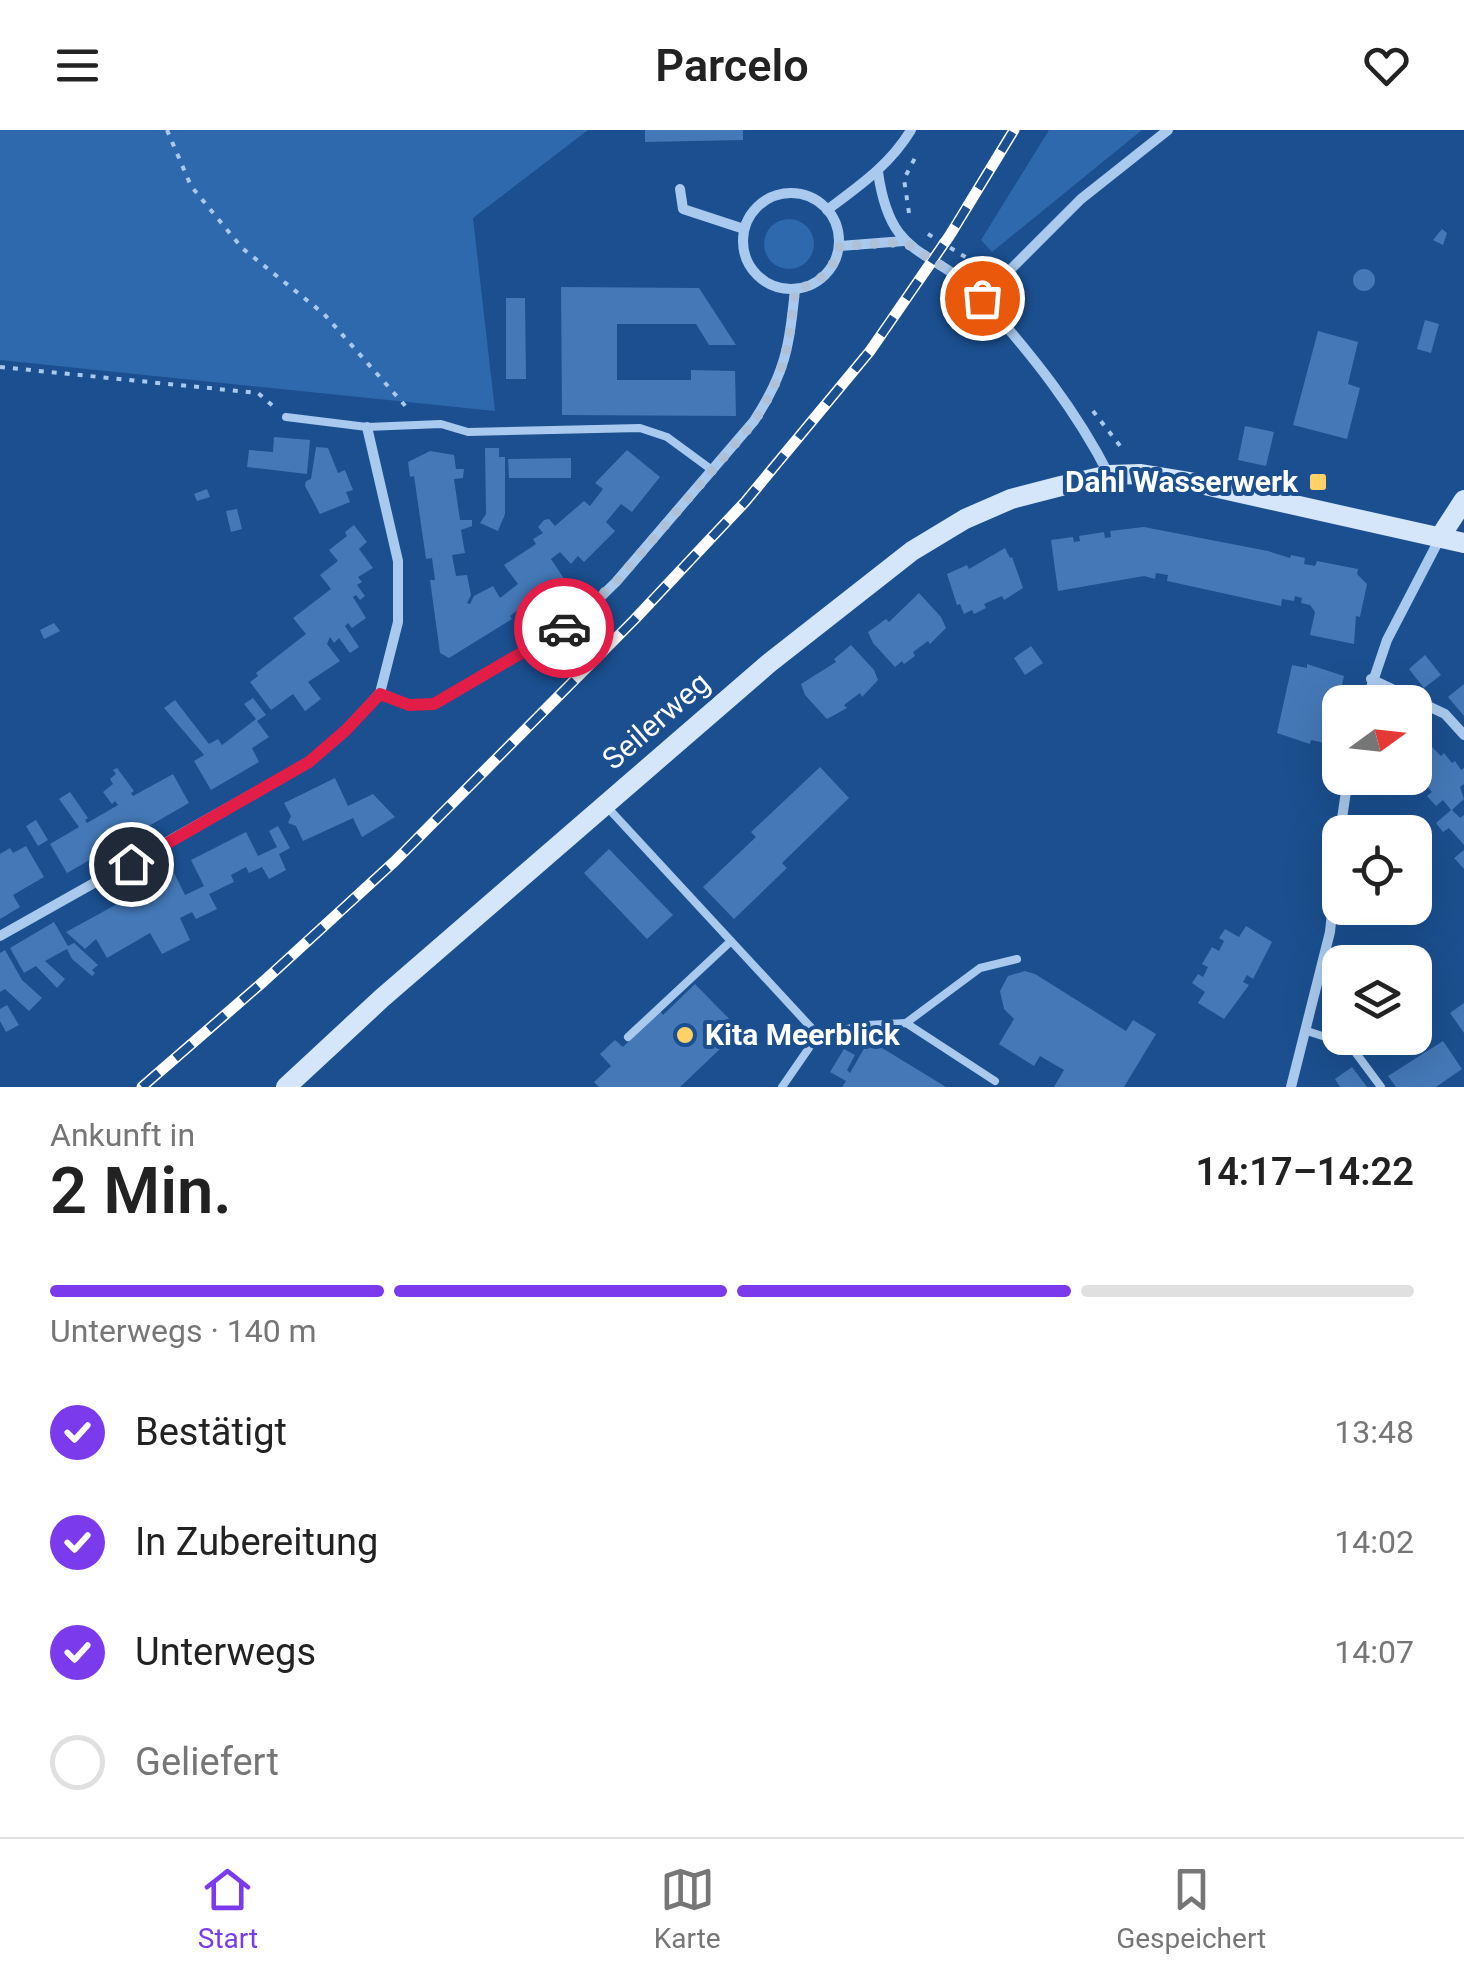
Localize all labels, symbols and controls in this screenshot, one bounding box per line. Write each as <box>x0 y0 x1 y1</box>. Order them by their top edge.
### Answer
icon: menu <box>50 38 105 93</box>
icon: heart <box>1359 38 1414 93</box>
text: Parcelo <box>655 39 809 92</box>
pin <box>940 256 1025 341</box>
icon: bag <box>955 271 1010 326</box>
place label: Dahl Wasserwerk <box>1065 464 1299 499</box>
marker: Dahl Wasserwerk <box>1307 471 1329 493</box>
courier <box>514 578 614 678</box>
icon: car <box>537 601 592 656</box>
street label: Seilerweg <box>595 665 716 776</box>
north arrow <box>1322 685 1432 795</box>
map controls <box>1322 685 1432 1055</box>
button: locate <box>1322 815 1432 925</box>
pin <box>89 822 174 907</box>
icon: home <box>104 837 159 892</box>
button: layers <box>1322 945 1432 1055</box>
place label: Kita Meerblick <box>705 1017 901 1052</box>
marker: Kita Meerblick <box>674 1024 696 1046</box>
text: Ankunft in <box>50 1116 195 1154</box>
text: 14:17–14:22 <box>1195 1150 1414 1194</box>
text: 2 Min. <box>50 1153 232 1229</box>
text: Unterwegs · 140 m <box>50 1312 317 1350</box>
icon: check <box>50 1405 105 1460</box>
text: Bestätigt <box>135 1410 287 1454</box>
text: 13:48 <box>1334 1413 1414 1451</box>
icon: check <box>50 1515 105 1570</box>
text: In Zubereitung <box>135 1520 378 1564</box>
text: 14:02 <box>1334 1523 1414 1561</box>
icon: check <box>50 1625 105 1680</box>
text: Unterwegs <box>135 1630 316 1674</box>
text: 14:07 <box>1334 1633 1414 1671</box>
text: Geliefert <box>135 1740 279 1784</box>
tab: Start <box>198 1862 258 1955</box>
tab: Karte <box>654 1862 721 1955</box>
tab: Gespeichert <box>1116 1862 1266 1955</box>

